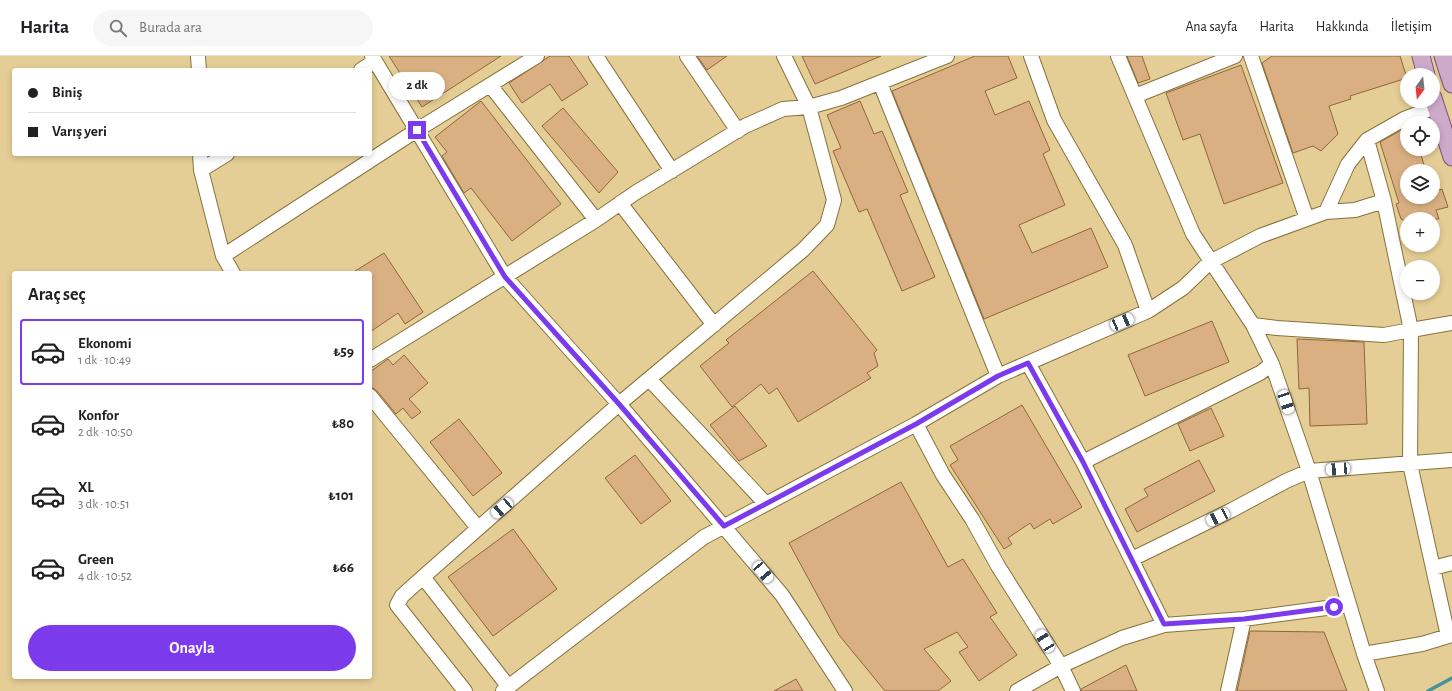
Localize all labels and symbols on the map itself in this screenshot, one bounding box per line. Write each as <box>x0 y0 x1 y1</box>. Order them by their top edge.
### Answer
north arrow <box>1400 68 1440 108</box>
callout: 2 dk <box>389 72 445 100</box>
route end <box>408 121 426 139</box>
car <box>1109 312 1135 332</box>
car <box>1276 389 1296 415</box>
car <box>1326 462 1350 476</box>
car <box>489 496 515 520</box>
car <box>1205 506 1231 528</box>
car <box>751 559 775 585</box>
route start <box>1325 598 1343 616</box>
car <box>1034 628 1056 654</box>

